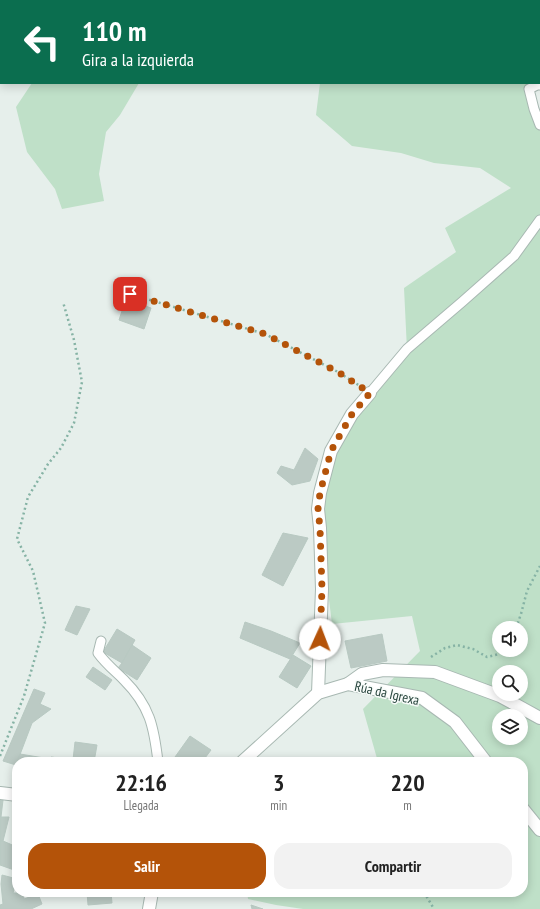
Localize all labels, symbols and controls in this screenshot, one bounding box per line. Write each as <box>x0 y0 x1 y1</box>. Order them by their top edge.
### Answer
text: 110 m <box>82 12 146 49</box>
icon: left <box>16 16 68 68</box>
text: Gira a la izquierda <box>82 48 194 71</box>
pin <box>113 277 147 311</box>
icon: arrive <box>119 283 141 305</box>
position arrow <box>299 618 341 660</box>
map controls <box>492 621 528 745</box>
button: sound <box>492 621 528 657</box>
button: search <box>492 665 528 701</box>
street label: Rúa da Igrexa <box>353 677 421 709</box>
button: layers <box>492 709 528 745</box>
text: 22:16 <box>115 767 167 798</box>
text: 3 <box>273 767 284 798</box>
text: 220 <box>390 767 425 798</box>
text: Llegada <box>123 797 159 814</box>
text: min <box>270 797 287 814</box>
text: m <box>403 797 412 814</box>
button: Salir <box>28 843 266 889</box>
button: Compartir <box>274 843 512 889</box>

